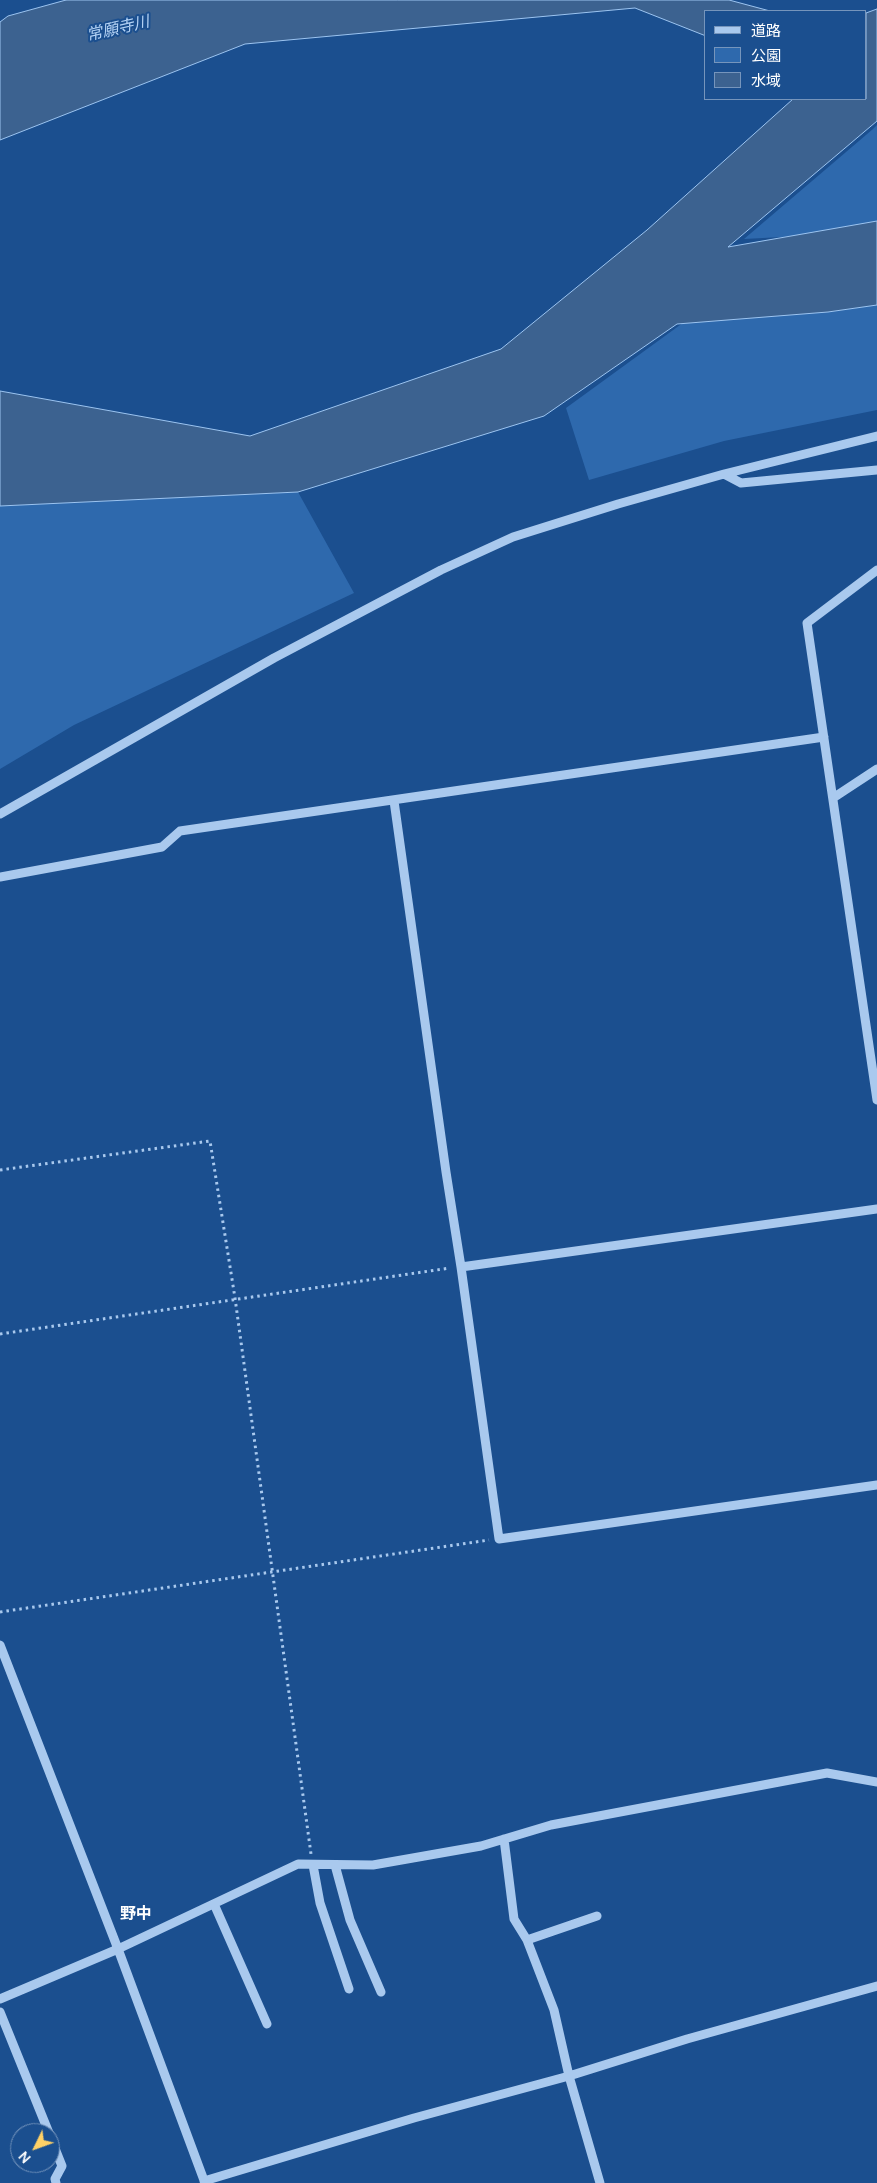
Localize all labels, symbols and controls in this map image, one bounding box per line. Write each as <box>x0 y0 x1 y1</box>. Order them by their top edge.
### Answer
legend <box>704 10 867 100</box>
water label: 常願寺川 <box>85 12 151 46</box>
text: 道路 <box>751 20 781 41</box>
text: 公園 <box>751 45 781 66</box>
text: 水域 <box>751 70 781 91</box>
district label: 野中 <box>120 1905 152 1925</box>
north arrow <box>10 2123 60 2173</box>
text: N <box>14 2148 35 2168</box>

